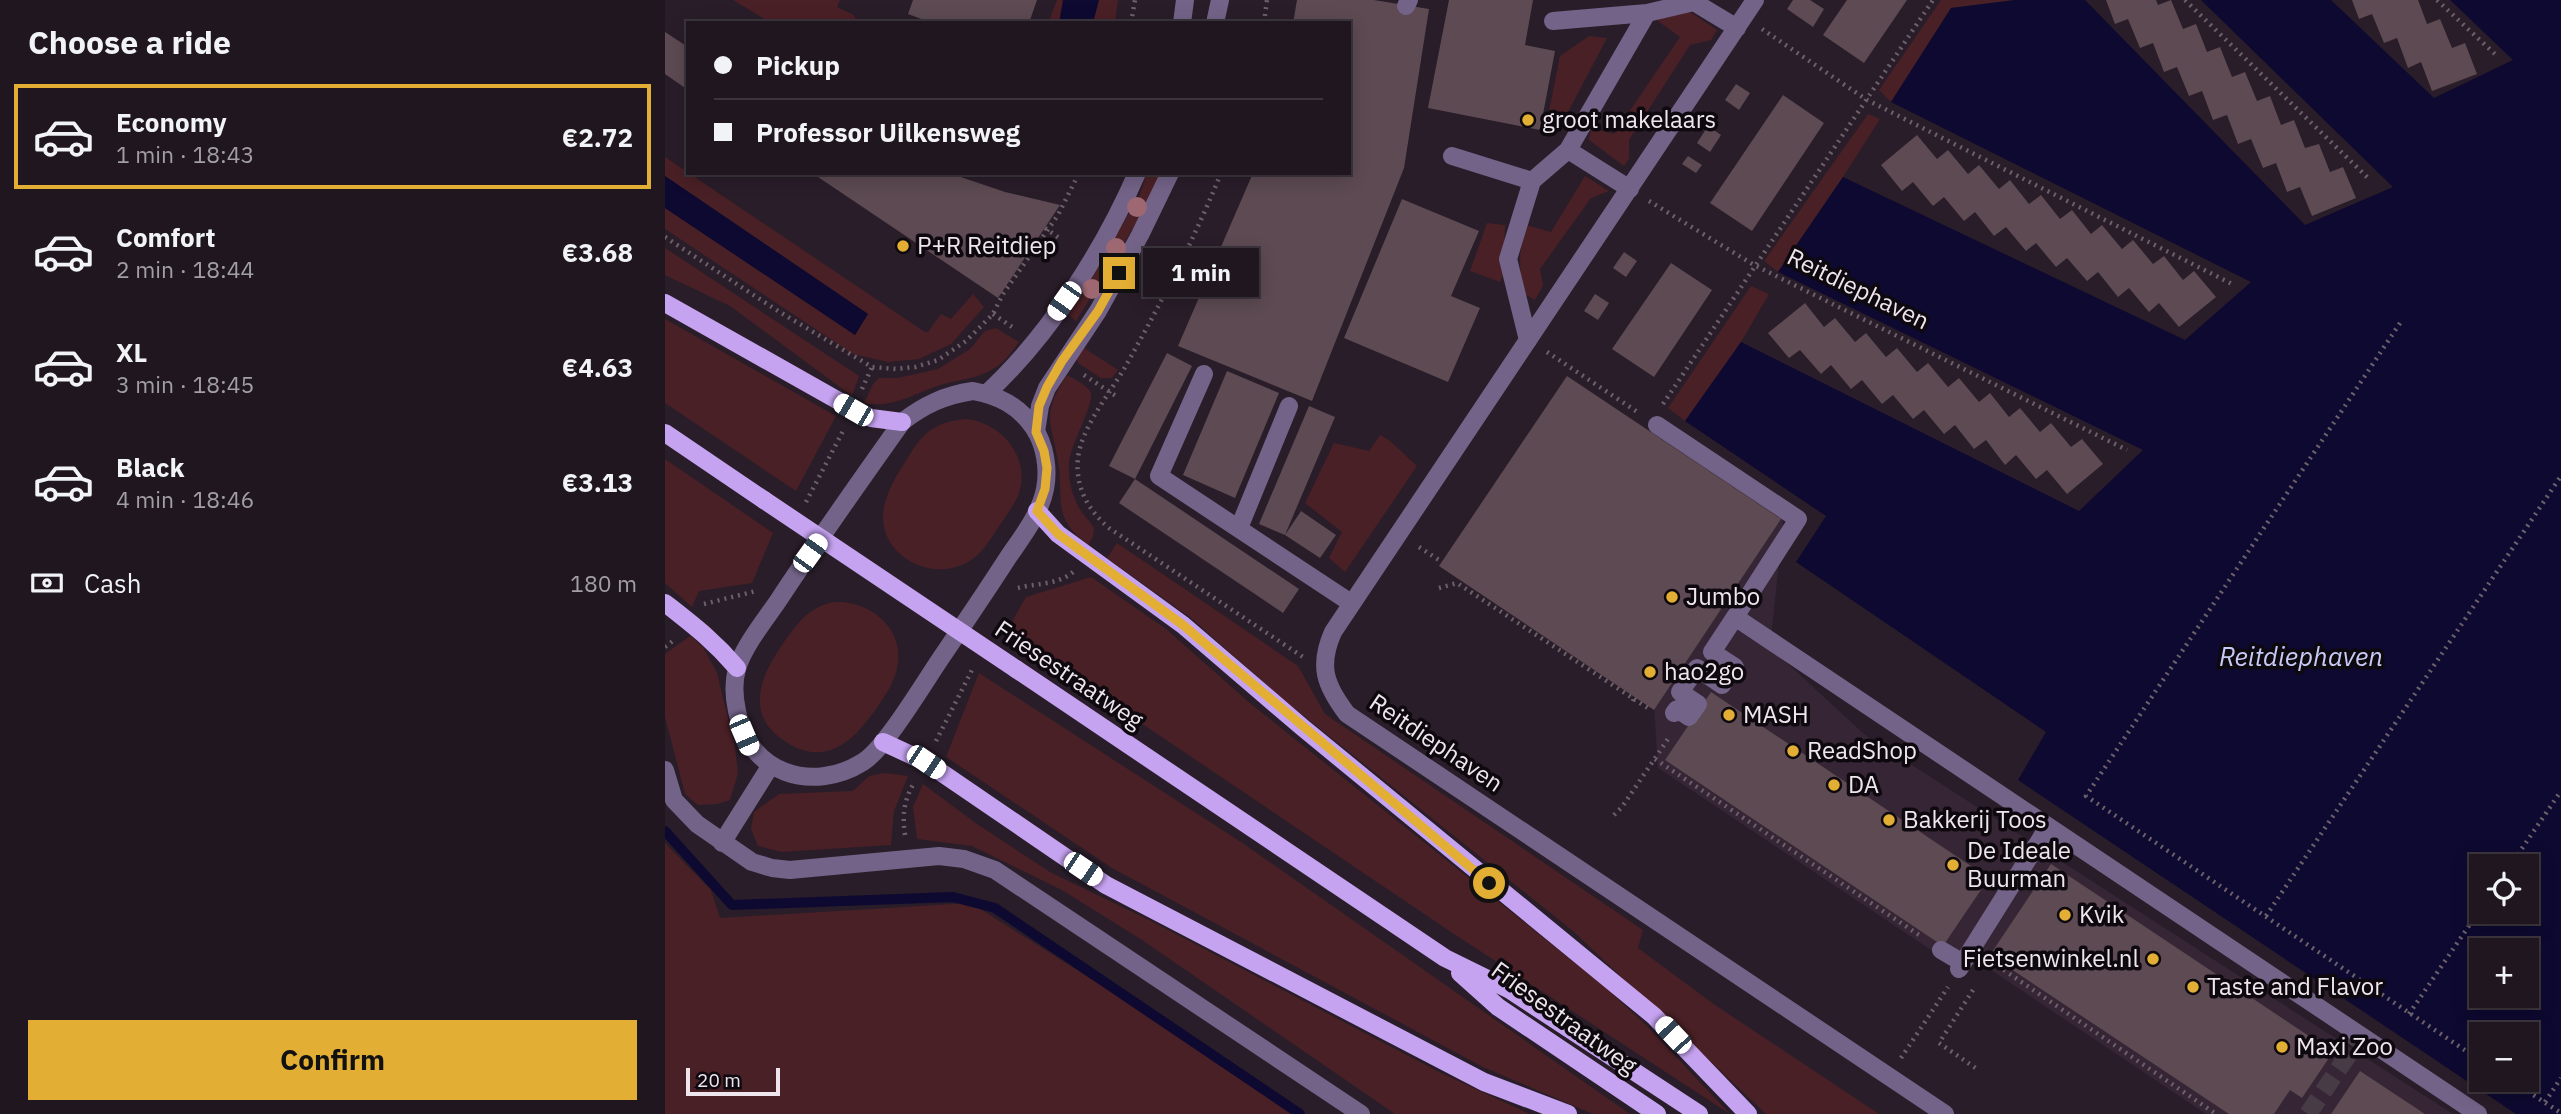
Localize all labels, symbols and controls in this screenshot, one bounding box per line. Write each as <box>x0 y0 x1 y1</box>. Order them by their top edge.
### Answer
text: Choose a ride <box>28 21 231 63</box>
text: Pickup <box>756 48 840 82</box>
place label: groot makelaars <box>1542 103 1716 135</box>
icon: car <box>32 105 95 168</box>
text: Economy <box>116 105 227 139</box>
marker: groot makelaars <box>1520 112 1536 128</box>
text: Professor Uilkensweg <box>756 115 1020 149</box>
text: €2.72 <box>562 120 633 154</box>
text: 1 min · 18:43 <box>116 139 254 169</box>
icon: car <box>32 220 95 283</box>
text: Comfort <box>116 220 215 254</box>
place label: P+R Reitdiep <box>917 229 1057 261</box>
text: €3.68 <box>562 235 633 269</box>
marker: P+R Reitdiep <box>895 238 911 254</box>
street label: Reitdiephaven <box>1782 240 1935 336</box>
callout: 1 min <box>1143 248 1259 298</box>
text: 2 min · 18:44 <box>116 254 254 284</box>
route end <box>1103 257 1135 289</box>
text: 1 min <box>1171 257 1231 287</box>
car <box>1044 278 1085 324</box>
icon: car <box>32 335 95 398</box>
text: XL <box>116 335 147 369</box>
text: €4.63 <box>562 350 633 384</box>
text: 3 min · 18:45 <box>116 369 254 399</box>
car <box>830 390 877 430</box>
icon: car <box>32 450 95 513</box>
text: Black <box>116 450 184 484</box>
text: €3.13 <box>562 465 633 499</box>
text: 4 min · 18:46 <box>116 484 254 514</box>
car <box>790 530 831 576</box>
icon: cash <box>28 564 66 602</box>
text: Cash <box>84 566 141 600</box>
text: 180 m <box>570 568 637 598</box>
place label: Jumbo <box>1686 580 1760 612</box>
marker: Jumbo <box>1664 589 1680 605</box>
street label: Friesestraatweg <box>989 613 1150 736</box>
water label: Reitdiephaven <box>2219 639 2383 673</box>
place label: hao2go <box>1664 655 1744 687</box>
marker: hao2go <box>1642 664 1658 680</box>
street label: Reitdiephaven <box>1364 686 1509 799</box>
place label: MASH <box>1743 698 1809 730</box>
marker: MASH <box>1721 707 1737 723</box>
car <box>727 712 762 758</box>
place label: ReadShop <box>1807 734 1917 766</box>
car <box>903 742 950 782</box>
marker: ReadShop <box>1785 743 1801 759</box>
place label: DA <box>1848 768 1879 800</box>
marker: DA <box>1826 777 1842 793</box>
place label: Bakkerij Toos <box>1903 803 2047 835</box>
marker: Bakkerij Toos <box>1881 812 1897 828</box>
place label: De Ideale Buurman <box>1967 834 2071 894</box>
car <box>1060 849 1107 889</box>
map controls <box>2469 854 2539 1092</box>
button: locate <box>2469 854 2539 924</box>
marker: De Ideale Buurman <box>1945 857 1961 873</box>
route start <box>1473 867 1505 899</box>
place label: Kvik <box>2079 898 2125 930</box>
marker: Kvik <box>2057 907 2073 923</box>
button: + <box>2469 938 2539 1008</box>
place label: Fietsenwinkel.nl <box>1963 942 2139 974</box>
marker: Fietsenwinkel.nl <box>2145 951 2161 967</box>
street label: Friesestraatweg <box>1485 954 1644 1081</box>
place label: Taste and Flavor <box>2207 970 2383 1002</box>
marker: Taste and Flavor <box>2185 979 2201 995</box>
car <box>1651 1012 1696 1058</box>
button: Confirm <box>28 1020 637 1100</box>
button: − <box>2469 1022 2539 1092</box>
place label: Maxi Zoo <box>2296 1030 2393 1062</box>
marker: Maxi Zoo <box>2274 1039 2290 1055</box>
scale bar <box>686 1065 781 1097</box>
text: 20 m <box>697 1068 741 1092</box>

